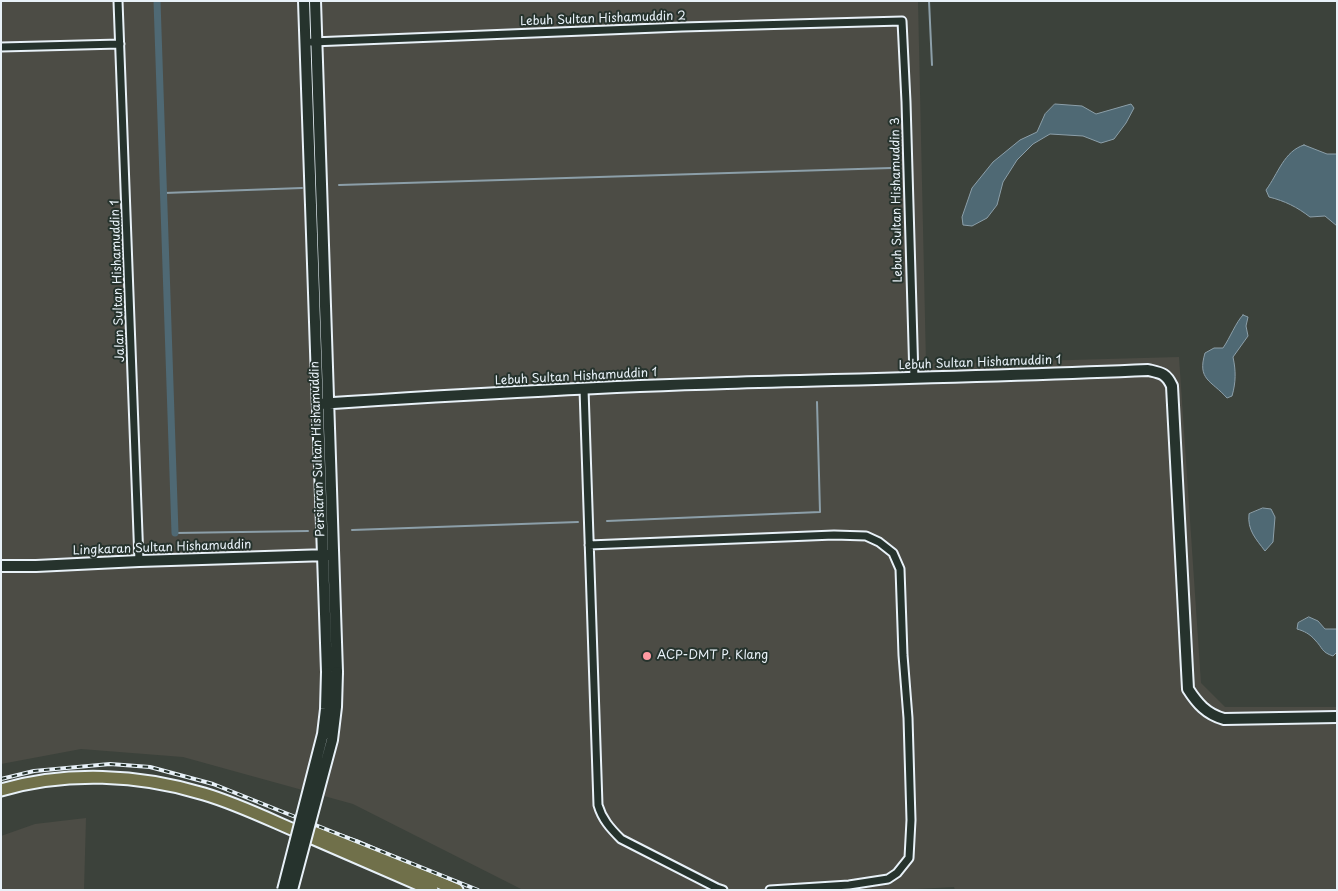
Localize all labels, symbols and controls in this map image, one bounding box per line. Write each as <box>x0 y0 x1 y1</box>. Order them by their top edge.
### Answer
street label: Lebuh Sultan Hishamuddin 2 <box>520 9 686 29</box>
street label: Lebuh Sultan Hishamuddin 3 <box>888 117 906 283</box>
street label: Jalan Sultan Hishamuddin 1 <box>108 200 128 362</box>
street label: Lebuh Sultan Hishamuddin 1 <box>898 353 1062 373</box>
street label: Persiaran Sultan Hishamuddin <box>308 361 328 537</box>
street label: Lebuh Sultan Hishamuddin 1 <box>494 366 658 388</box>
street label: Lingkaran Sultan Hishamuddin <box>72 538 252 558</box>
place label: ACP-DMT P. Klang <box>657 649 768 663</box>
marker: ACP-DMT P. Klang <box>641 650 653 662</box>

